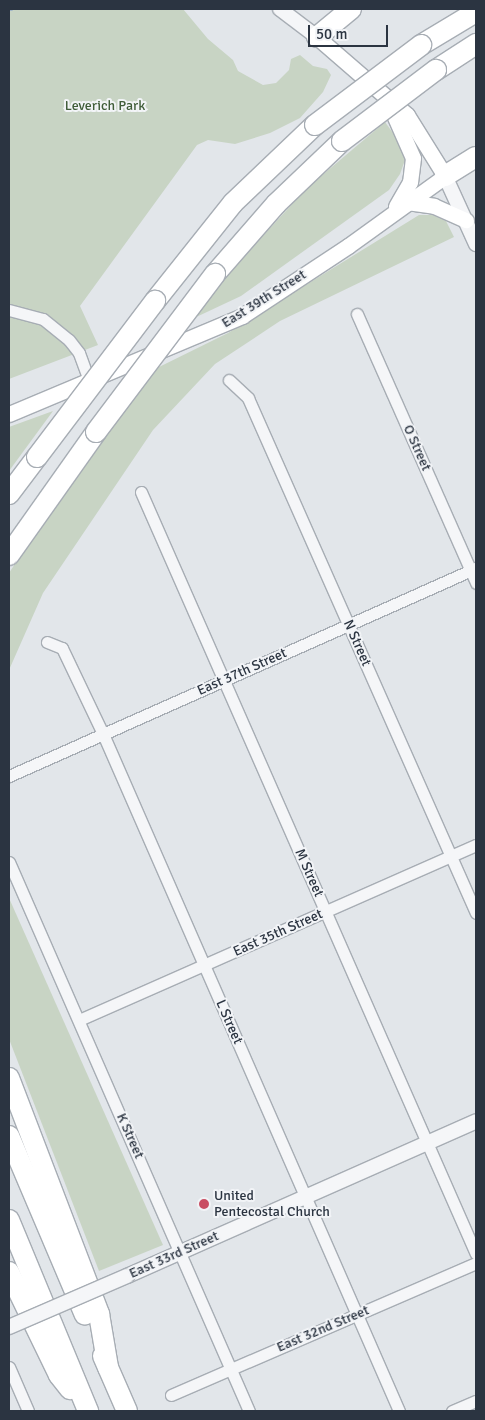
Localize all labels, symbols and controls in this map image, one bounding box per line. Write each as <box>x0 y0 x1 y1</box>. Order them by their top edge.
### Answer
scale bar <box>310 15 390 47</box>
text: 50 m <box>316 25 347 43</box>
park label: Leverich Park <box>65 98 145 114</box>
street label: East 39th Street <box>219 266 309 332</box>
street label: O Street <box>399 422 435 474</box>
street label: N Street <box>339 617 375 669</box>
street label: East 37th Street <box>195 645 289 699</box>
street label: M Street <box>291 846 327 900</box>
street label: East 35th Street <box>231 906 325 960</box>
street label: L Street <box>212 997 246 1047</box>
street label: K Street <box>113 1111 147 1161</box>
place label: United Pentecostal Church <box>214 1188 330 1220</box>
marker: United Pentecostal Church <box>198 1198 210 1210</box>
street label: East 33rd Street <box>127 1228 221 1282</box>
street label: East 32nd Street <box>274 1302 372 1356</box>

